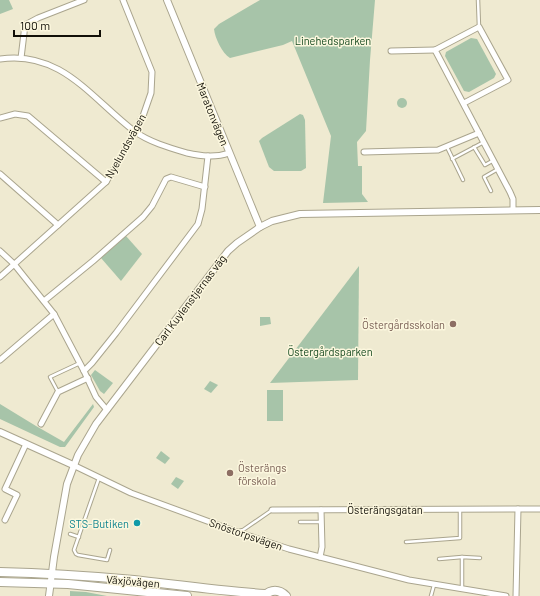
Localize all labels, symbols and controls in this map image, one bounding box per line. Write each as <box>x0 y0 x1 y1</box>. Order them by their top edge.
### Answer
scale bar <box>14 12 100 38</box>
text: 100 m <box>20 18 50 32</box>
park label: Linehedsparken <box>295 34 371 47</box>
street label: Maratonvägen <box>194 80 232 148</box>
street label: Nyelundsvägen <box>102 111 148 181</box>
street label: Carl Kuylenstjernas väg <box>152 252 228 348</box>
place label: Östergårdsskolan <box>362 317 445 331</box>
marker: Östergårdsskolan <box>448 319 458 329</box>
park label: Östergårdsparken <box>287 344 373 358</box>
place label: Österängs förskola <box>238 460 286 487</box>
marker: Österängs förskola <box>225 468 235 478</box>
street label: Österängsgatan <box>347 502 423 516</box>
street label: Snöstorpsvägen <box>208 515 284 553</box>
place label: STS-Butiken <box>69 517 129 530</box>
marker: STS-Butiken <box>132 518 142 528</box>
street label: Växjövägen <box>106 572 160 590</box>

